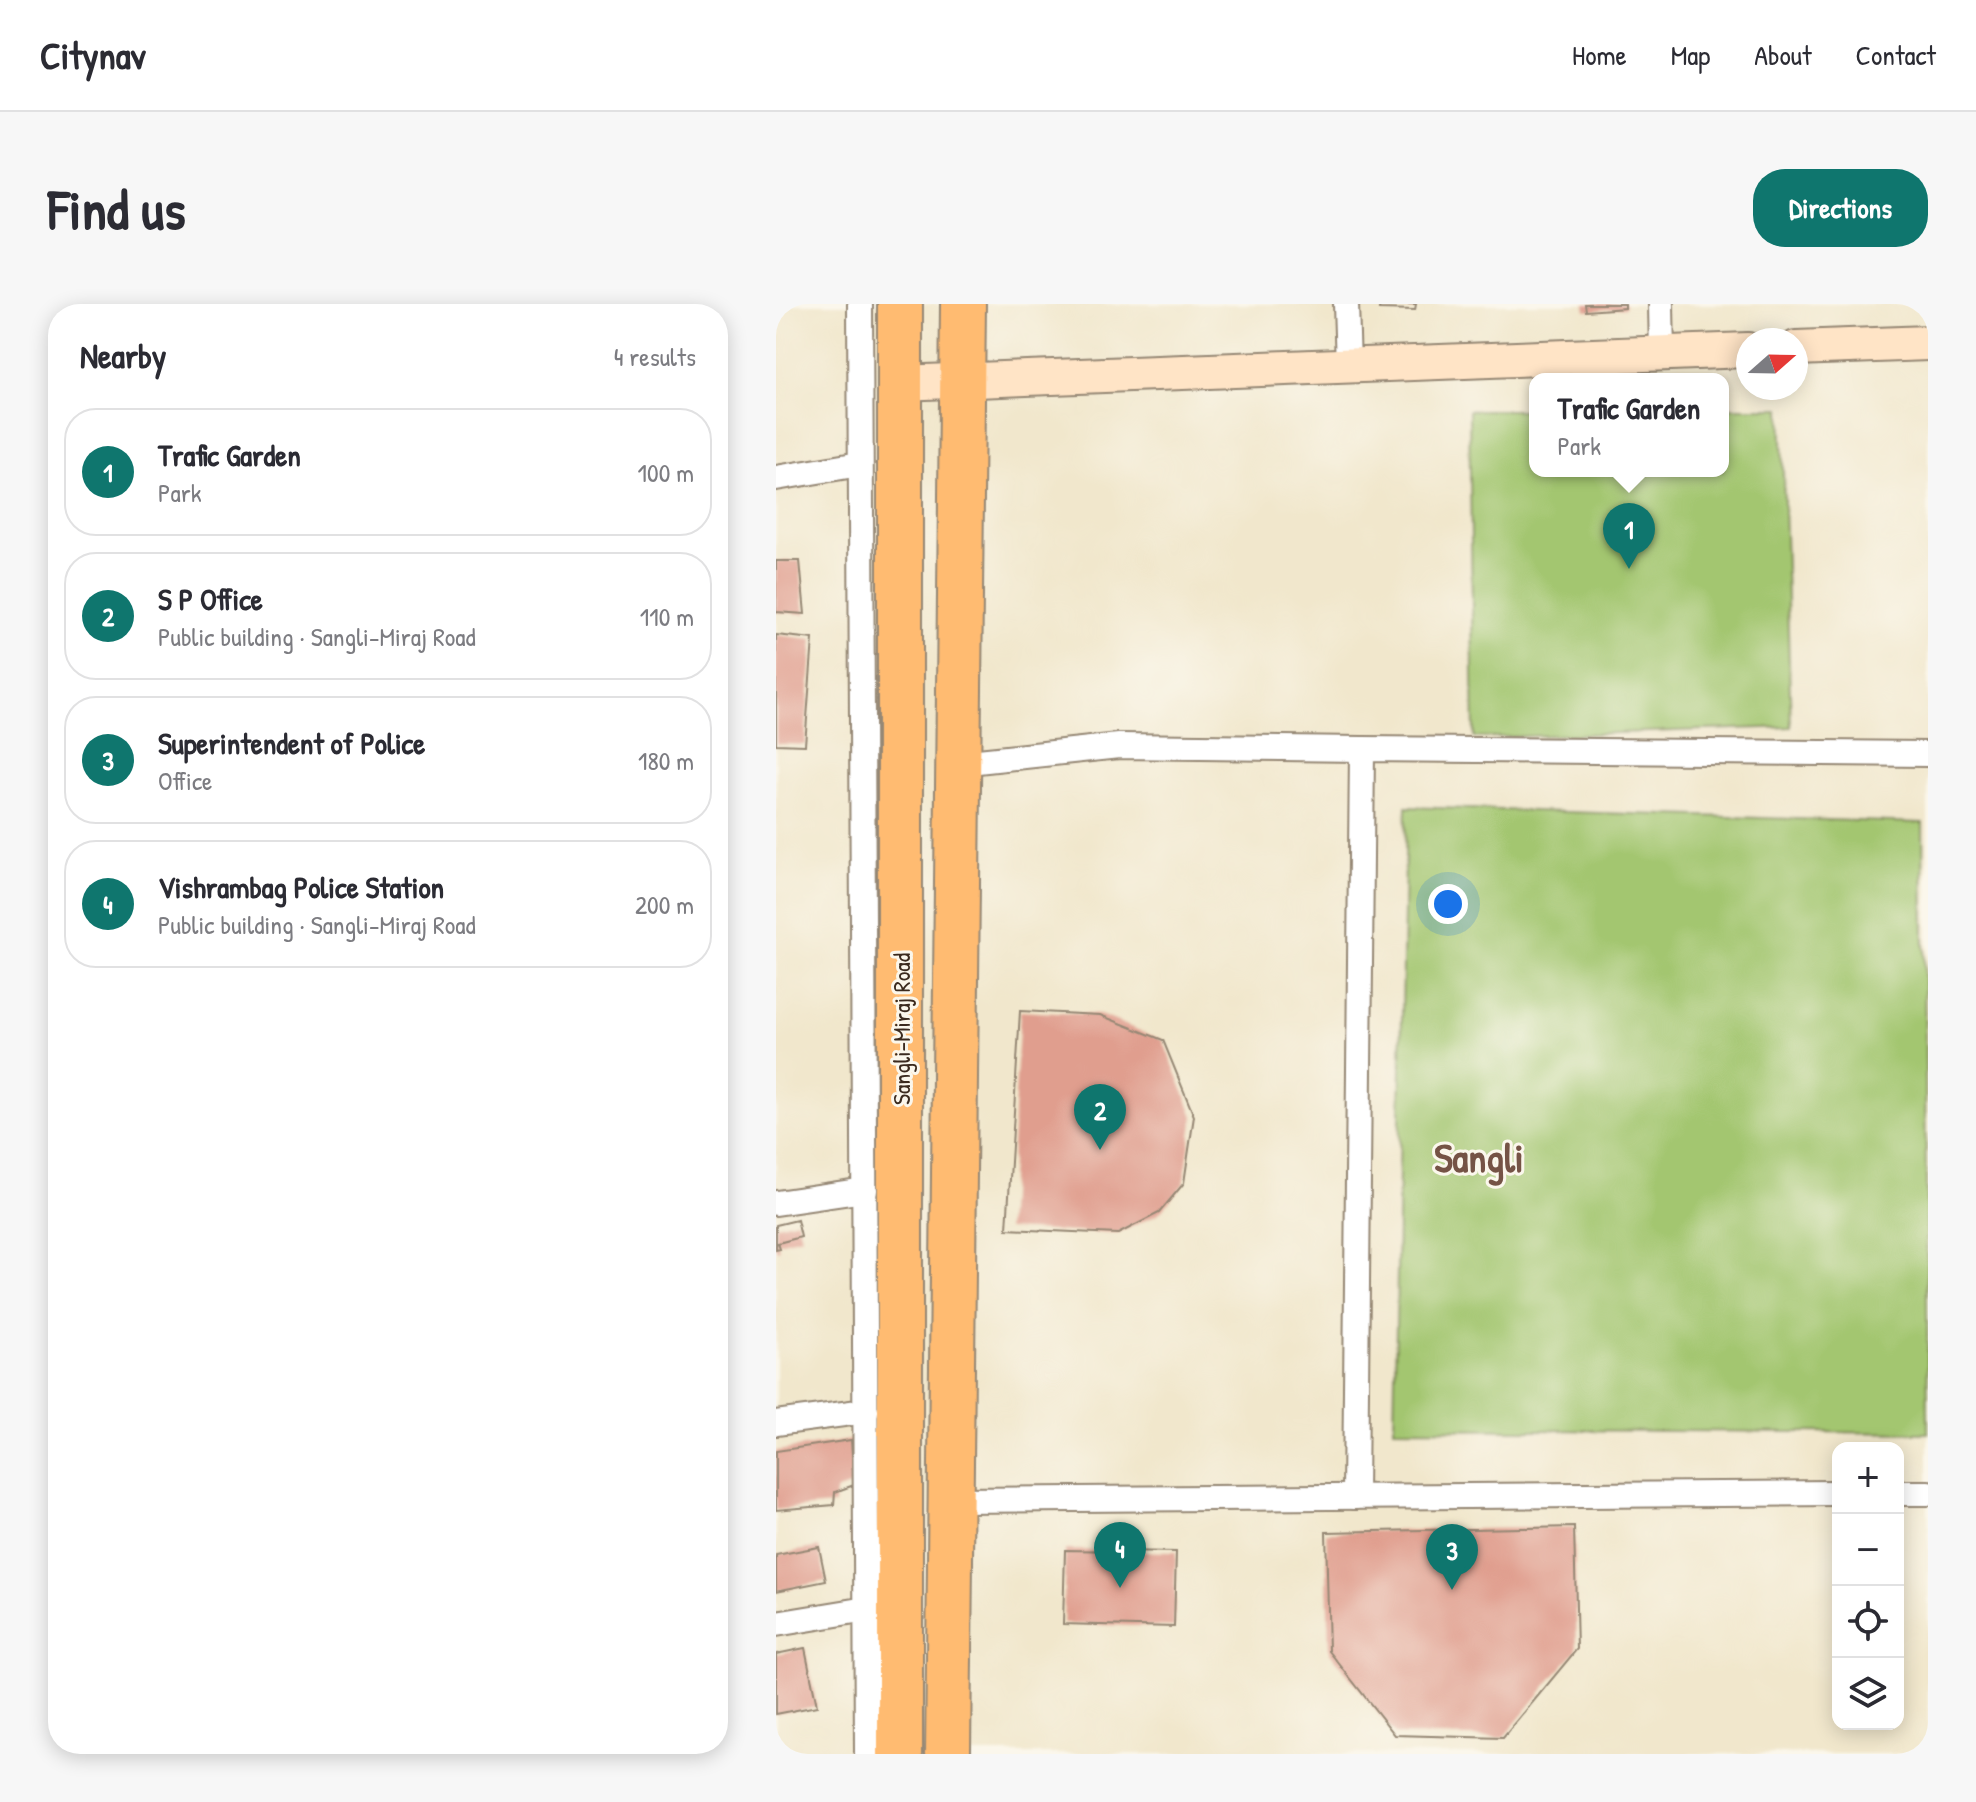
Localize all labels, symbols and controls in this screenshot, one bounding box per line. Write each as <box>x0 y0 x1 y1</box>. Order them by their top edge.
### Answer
text: Citynav <box>40 29 146 81</box>
text: Home <box>1572 36 1627 74</box>
text: Map <box>1671 36 1710 74</box>
text: About <box>1754 36 1812 74</box>
text: Contact <box>1856 36 1936 74</box>
button: Directions <box>1753 169 1928 247</box>
text: Find us <box>48 171 186 246</box>
north arrow <box>1736 328 1808 400</box>
text: Nearby <box>80 333 166 379</box>
text: 4 results <box>614 339 696 374</box>
popup <box>1529 373 1729 477</box>
text: Trafic Garden <box>1558 388 1700 428</box>
text: Park <box>1558 428 1601 463</box>
text: Trafic Garden <box>158 435 301 475</box>
text: 1 <box>103 455 113 490</box>
text: 100 m <box>638 455 694 490</box>
text: Park <box>158 475 202 510</box>
pin: 1 <box>1603 503 1655 569</box>
text: S P Office <box>158 579 263 619</box>
text: 2 <box>102 599 114 634</box>
text: 110 m <box>640 599 694 634</box>
text: Public building · Sangli-Miraj Road <box>158 619 476 654</box>
text: Superintendent of Police <box>158 723 425 763</box>
text: 3 <box>102 743 114 778</box>
text: 180 m <box>638 743 694 778</box>
text: Office <box>158 763 212 798</box>
text: Vishrambag Police Station <box>158 867 444 907</box>
your location <box>1428 884 1468 924</box>
text: 4 <box>103 887 113 922</box>
text: 200 m <box>635 887 694 922</box>
text: Public building · Sangli-Miraj Road <box>158 907 476 942</box>
street label: Sangli-Miraj Road <box>885 953 917 1105</box>
pin: 2 <box>1074 1084 1126 1150</box>
district label: Sangli <box>1434 1130 1524 1186</box>
map controls <box>1832 1442 1904 1730</box>
button: + <box>1832 1442 1904 1514</box>
button: − <box>1832 1514 1904 1586</box>
pin: 4 <box>1094 1522 1146 1588</box>
pin: 3 <box>1426 1524 1478 1590</box>
button: locate <box>1832 1586 1904 1658</box>
button: layers <box>1832 1658 1904 1730</box>

